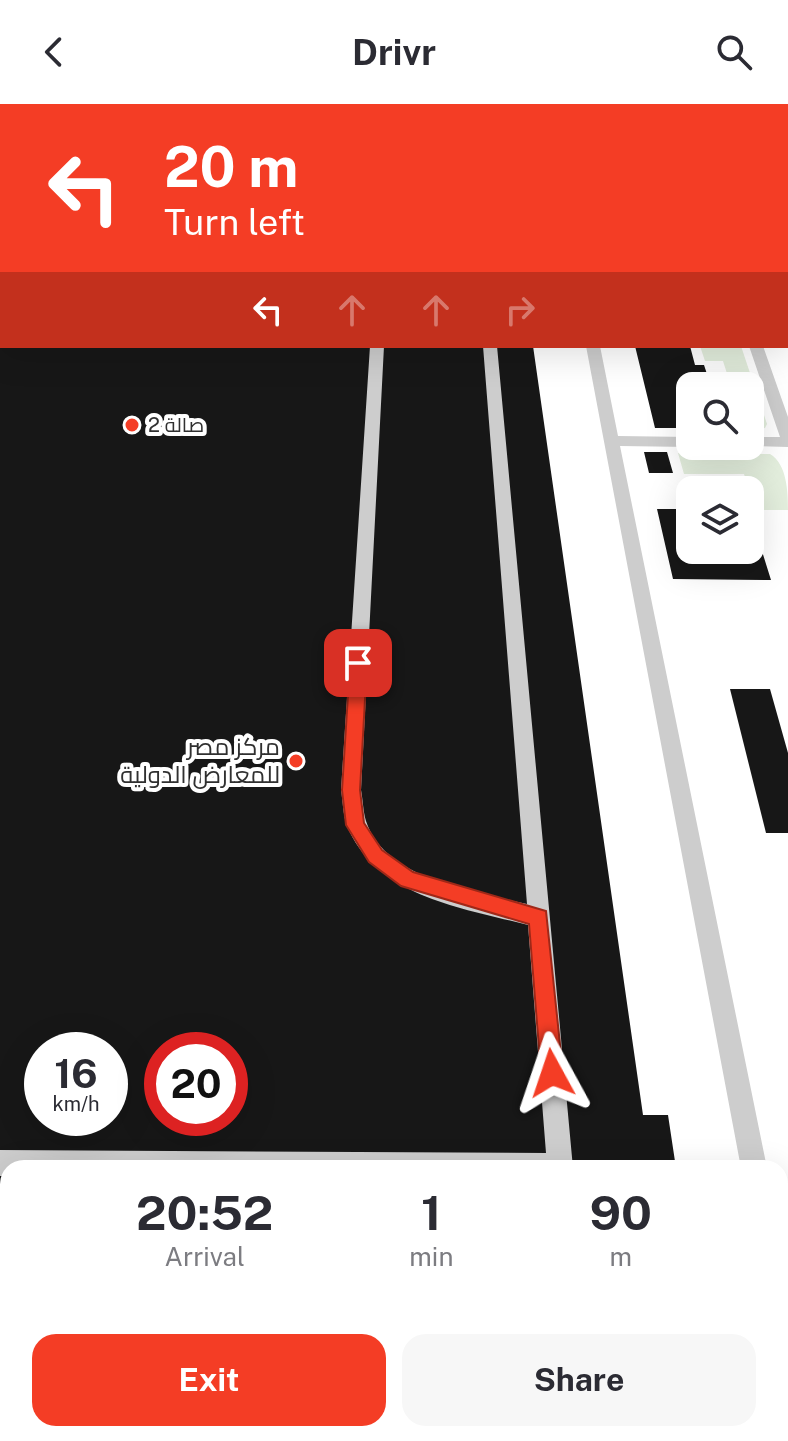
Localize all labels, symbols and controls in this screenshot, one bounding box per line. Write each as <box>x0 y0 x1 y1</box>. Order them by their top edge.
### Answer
icon: back <box>32 30 76 74</box>
icon: search <box>712 30 756 74</box>
text: Drivr <box>352 31 436 73</box>
text: 20 m <box>164 134 298 200</box>
icon: left <box>32 136 136 240</box>
text: Turn left <box>164 201 305 243</box>
icon: left <box>246 288 290 332</box>
icon: ahead <box>330 288 374 332</box>
icon: ahead <box>414 288 458 332</box>
icon: right <box>498 288 542 332</box>
map controls <box>676 372 764 564</box>
button: search <box>676 372 764 460</box>
place label: صالة 2 <box>148 413 204 437</box>
marker: صالة 2 <box>123 416 141 434</box>
button: layers <box>676 476 764 564</box>
pin <box>324 629 392 697</box>
icon: arrive <box>336 641 380 685</box>
place label: مركز مصر للمعارض الدولية <box>120 732 280 789</box>
marker: مركز مصر للمعارض الدولية <box>287 752 305 770</box>
position arrow <box>510 1031 594 1115</box>
speed limit sign: 20 <box>144 1032 248 1136</box>
text: 16 <box>54 1050 98 1097</box>
text: km/h <box>52 1092 100 1116</box>
text: 20:52 <box>136 1184 273 1241</box>
text: 1 <box>421 1184 442 1241</box>
text: 90 <box>589 1184 652 1241</box>
text: Arrival <box>165 1241 245 1272</box>
text: min <box>409 1241 453 1272</box>
text: m <box>609 1241 632 1272</box>
button: Exit <box>32 1334 386 1426</box>
button: Share <box>402 1334 756 1426</box>

